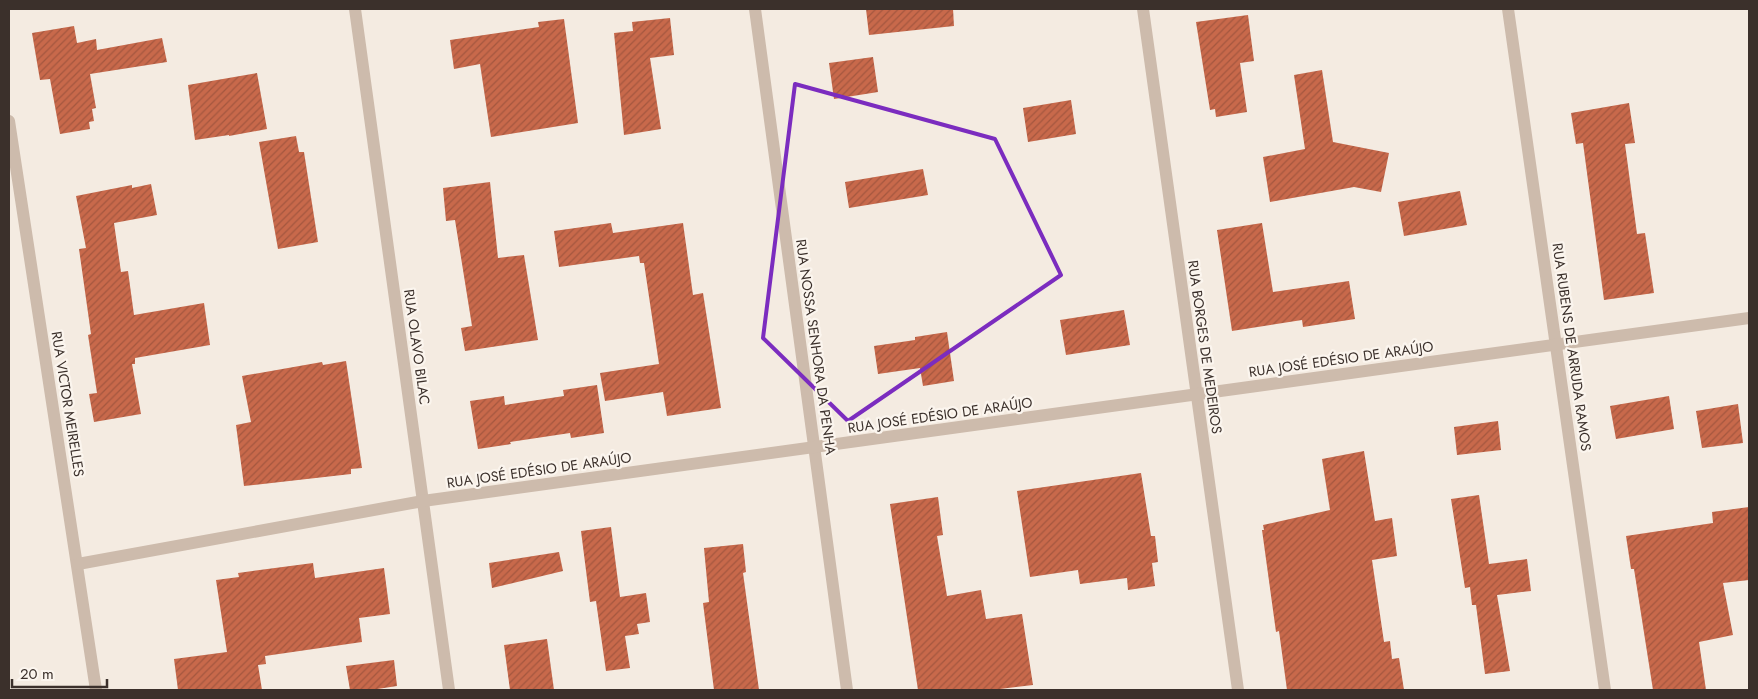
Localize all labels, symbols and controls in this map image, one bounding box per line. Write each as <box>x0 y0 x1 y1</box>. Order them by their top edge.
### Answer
street label: RUA NOSSA SENHORA DA PENHA <box>791 238 841 457</box>
street label: RUA RUBENS DE ARRUDA RAMOS <box>1548 242 1597 453</box>
street label: RUA BORGES DE MEDEIROS <box>1183 259 1227 435</box>
street label: RUA OLAVO BILAC <box>399 288 435 406</box>
street label: RUA VICTOR MEIRELLES <box>47 330 89 478</box>
street label: RUA JOSÉ EDÉSIO DE ARAÚJO <box>1247 336 1435 382</box>
street label: RUA JOSÉ EDÉSIO DE ARAÚJO <box>846 392 1034 438</box>
street label: RUA JOSÉ EDÉSIO DE ARAÚJO <box>445 447 633 493</box>
scale bar <box>12 656 108 688</box>
text: 20 m <box>20 663 54 685</box>

